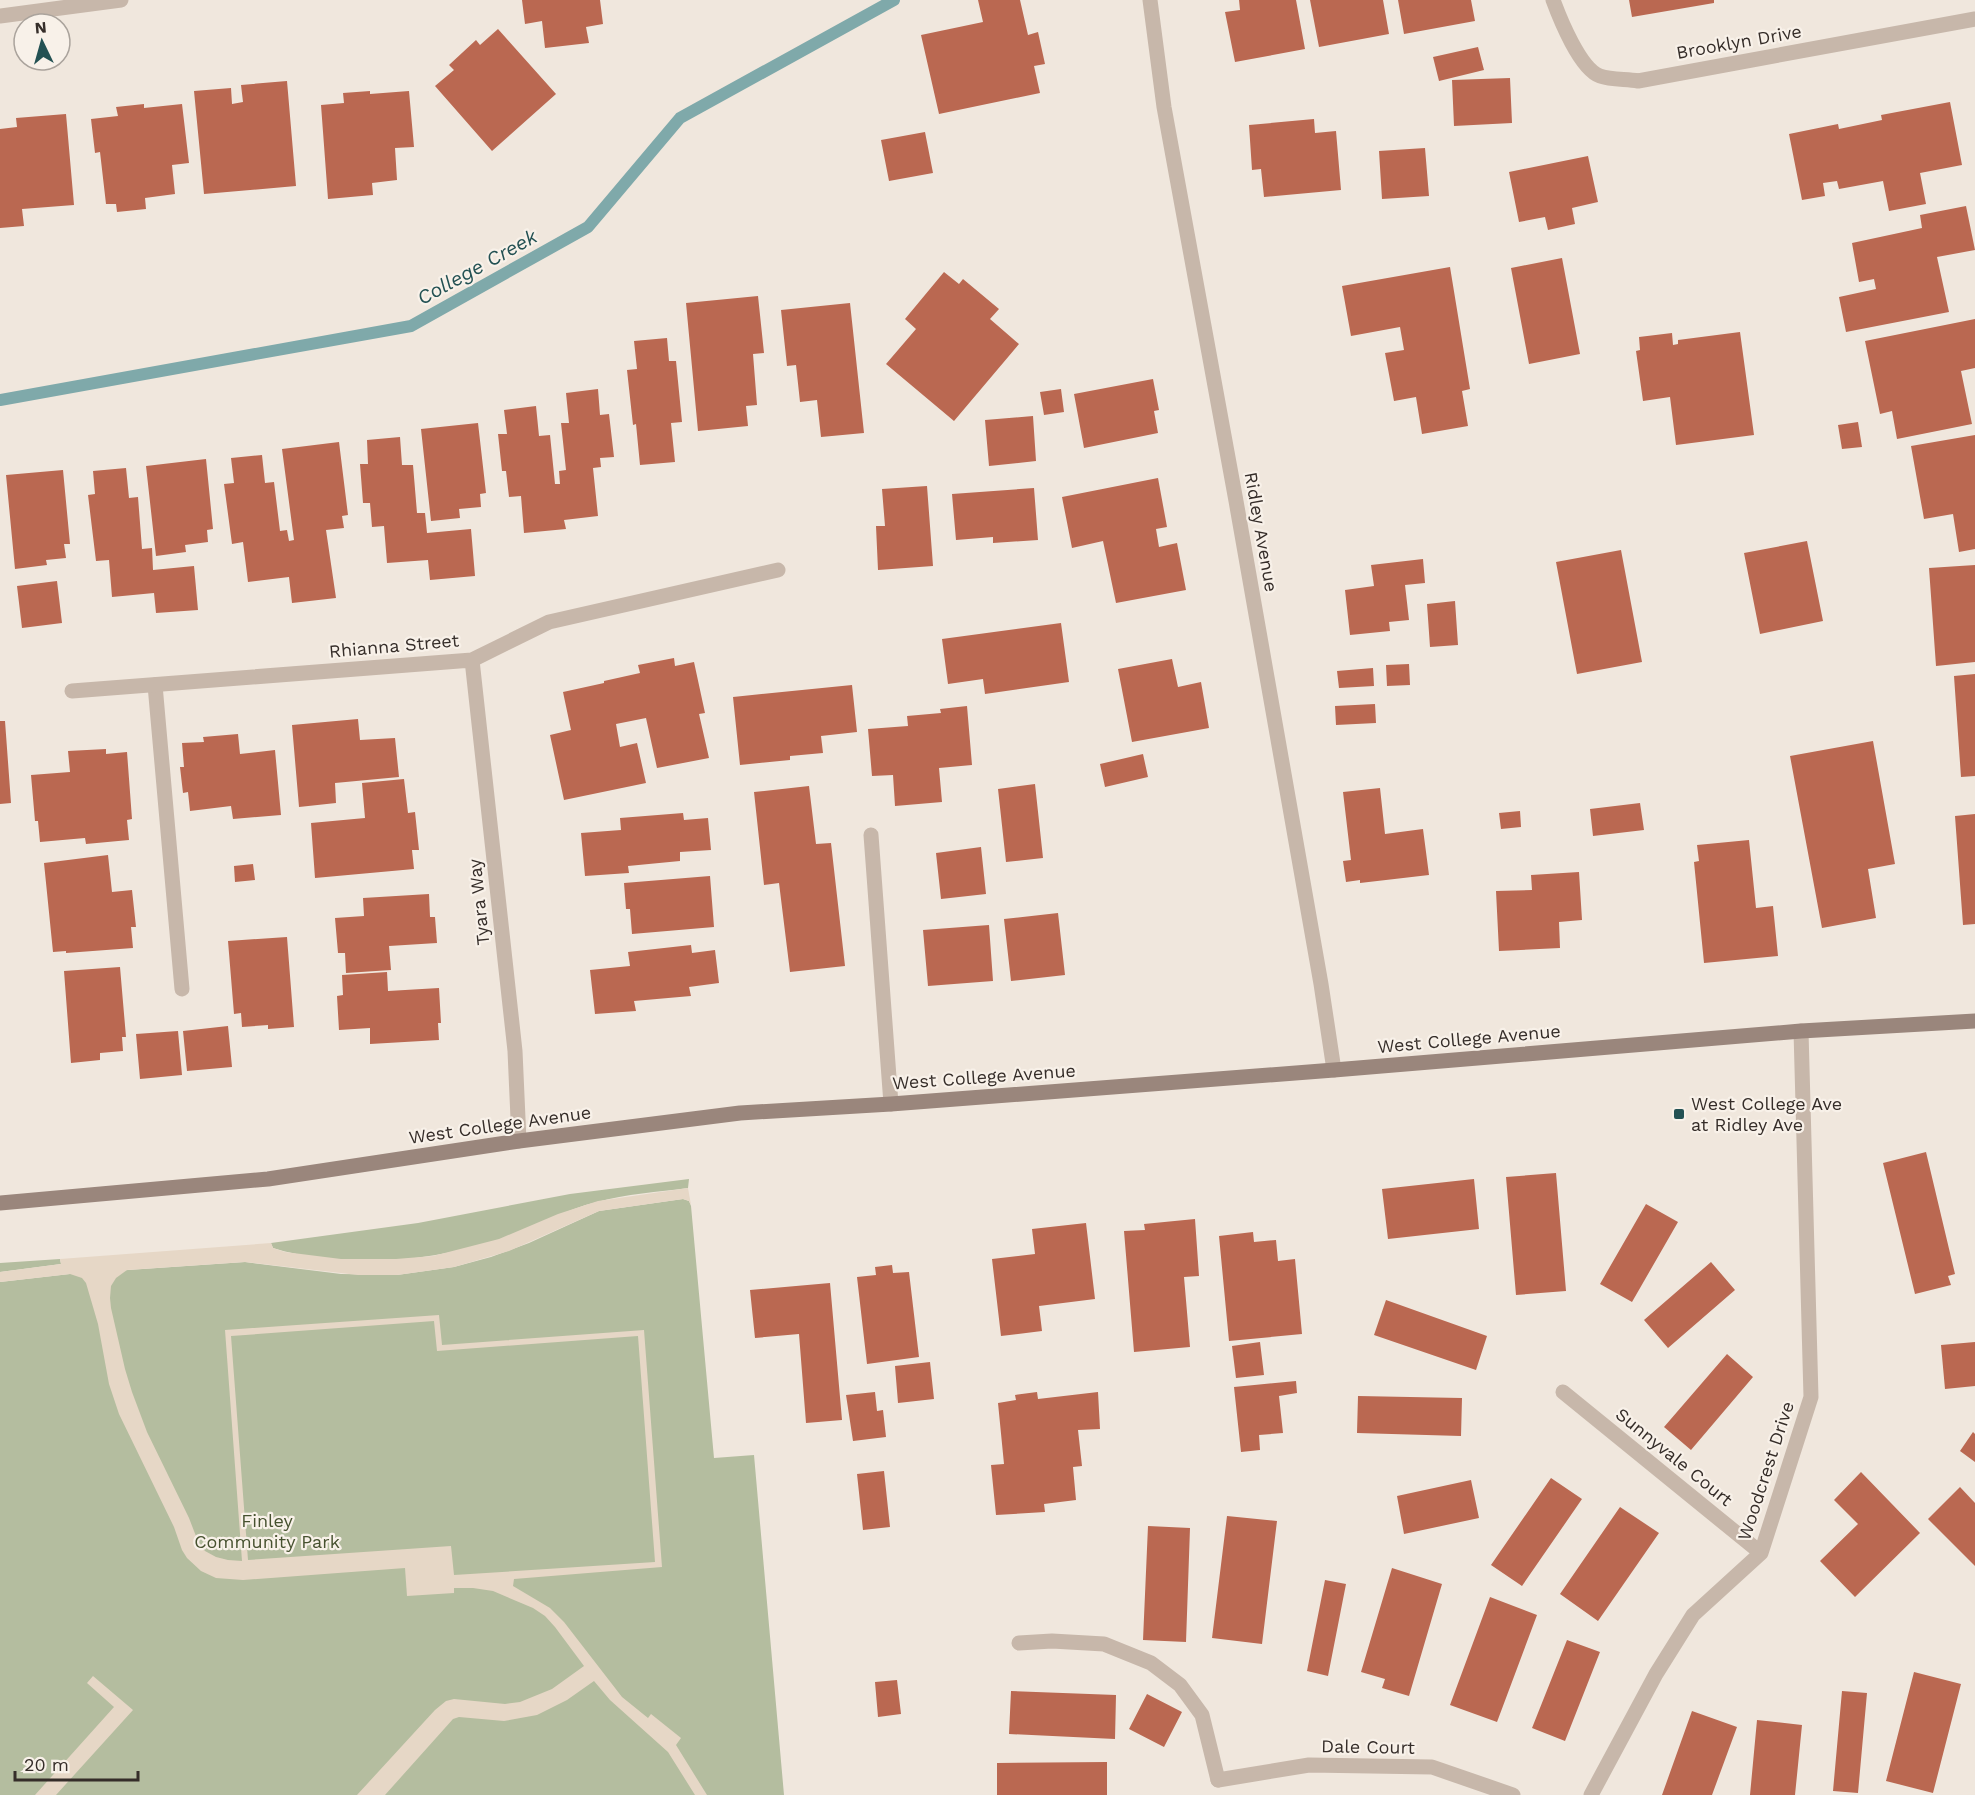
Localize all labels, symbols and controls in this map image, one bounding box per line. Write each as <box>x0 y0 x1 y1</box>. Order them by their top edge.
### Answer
north arrow <box>12 12 72 72</box>
text: N <box>34 18 47 38</box>
street label: Brooklyn Drive <box>1675 20 1803 63</box>
water label: College Creek <box>413 224 542 310</box>
street label: Ridley Avenue <box>1241 470 1282 593</box>
street label: Rhianna Street <box>328 629 460 662</box>
street label: Tyara Way <box>463 857 493 946</box>
street label: West College Avenue <box>1376 1020 1561 1057</box>
street label: West College Avenue <box>892 1060 1076 1093</box>
place label: West College Ave at Ridley Ave <box>1691 1093 1842 1135</box>
street label: West College Avenue <box>407 1101 592 1148</box>
marker: West College Ave at Ridley Ave <box>1672 1107 1686 1121</box>
street label: Woodcrest Drive <box>1733 1399 1798 1543</box>
street label: Sunnyvale Court <box>1612 1403 1737 1510</box>
park label: Finley Community Park <box>194 1510 340 1552</box>
street label: Dale Court <box>1321 1735 1416 1758</box>
scale bar <box>15 1744 138 1782</box>
text: 20 m <box>24 1754 69 1775</box>

